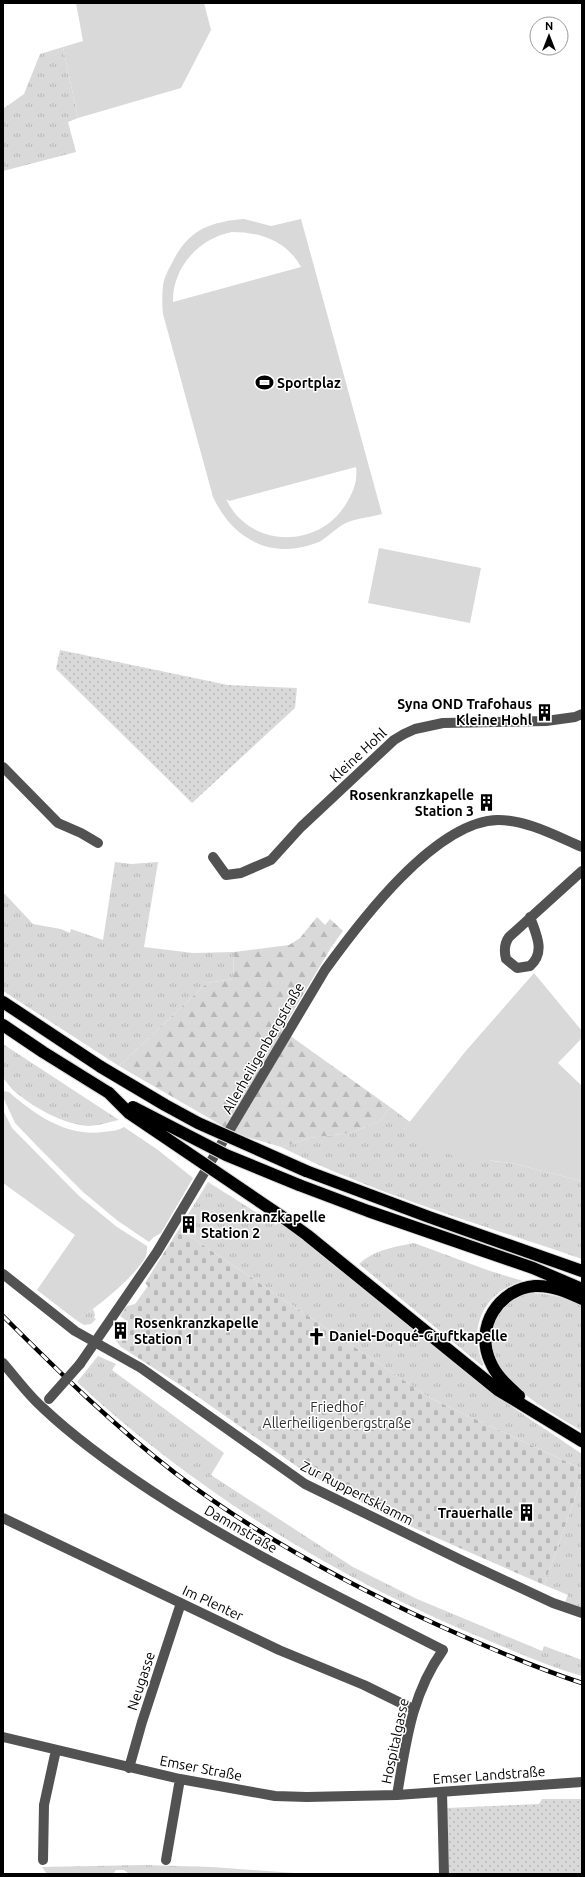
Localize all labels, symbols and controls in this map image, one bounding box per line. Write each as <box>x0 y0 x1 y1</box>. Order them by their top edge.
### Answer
north arrow <box>529 16 569 56</box>
text: N <box>545 20 553 32</box>
sports icon: Sportplaz <box>254 373 274 393</box>
place label: Sportplaz <box>277 375 341 391</box>
place label: Syna OND Trafohaus Kleine Hohl <box>397 696 532 728</box>
building icon: Syna OND Trafohaus Kleine Hohl <box>535 702 555 722</box>
street label: Kleine Hohl <box>326 724 390 785</box>
place label: Rosenkranzkapelle Station 3 <box>349 787 474 819</box>
building icon: Rosenkranzkapelle Station 3 <box>477 793 497 813</box>
street label: Allerheiligenbergstraße <box>219 980 307 1116</box>
place label: Rosenkranzkapelle Station 2 <box>201 1209 326 1241</box>
building icon: Rosenkranzkapelle Station 2 <box>178 1215 198 1235</box>
place label: Rosenkranzkapelle Station 1 <box>134 1315 259 1347</box>
building icon: Rosenkranzkapelle Station 1 <box>111 1321 131 1341</box>
church icon: Daniel-Doqué-Gruftkapelle <box>306 1326 326 1346</box>
place label: Daniel-Doqué-Gruftkapelle <box>329 1328 508 1344</box>
park label: Friedhof Allerheiligenbergstraße <box>263 1399 411 1431</box>
street label: Zur Ruppertsklamm <box>298 1458 416 1528</box>
street label: Dammstraße <box>202 1502 280 1556</box>
building icon: Trauerhalle <box>516 1503 536 1523</box>
place label: Trauerhalle <box>438 1505 513 1521</box>
street label: Im Plenter <box>180 1582 247 1624</box>
street label: Neugasse <box>124 1650 158 1712</box>
street label: Hospitalgasse <box>378 1697 412 1785</box>
street label: Emser Straße <box>158 1752 244 1784</box>
street label: Emser Landstraße <box>432 1763 546 1787</box>

